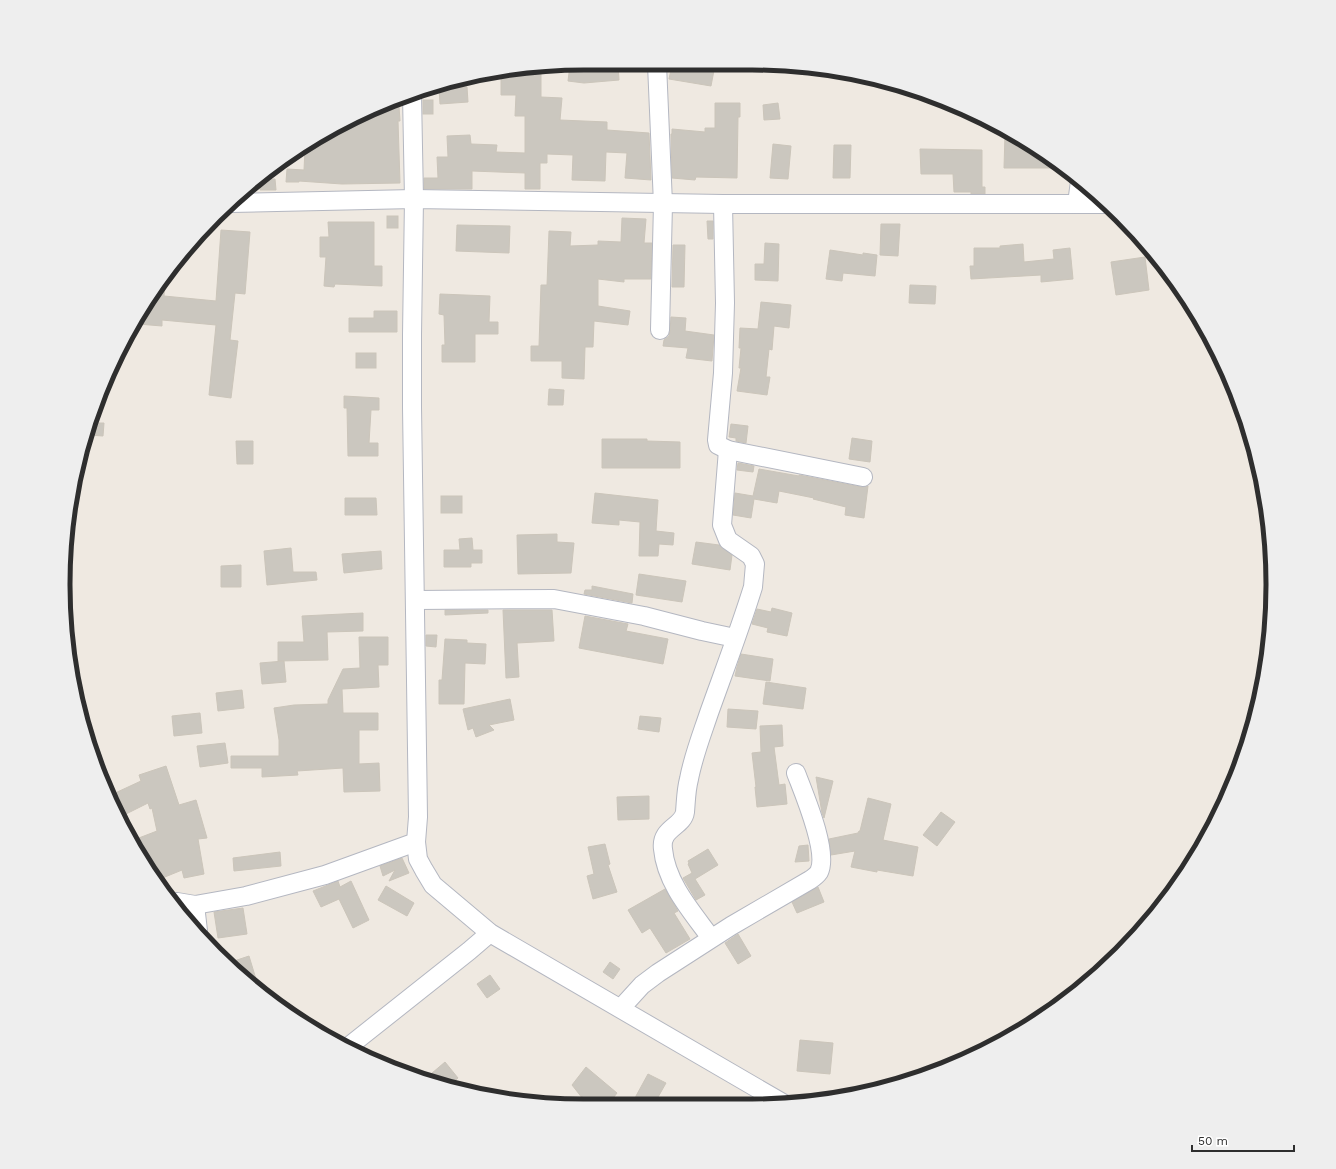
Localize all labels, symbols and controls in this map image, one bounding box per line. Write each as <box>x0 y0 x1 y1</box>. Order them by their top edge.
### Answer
scale bar <box>1192 1127 1294 1153</box>
text: 50 m <box>1198 1134 1228 1148</box>

